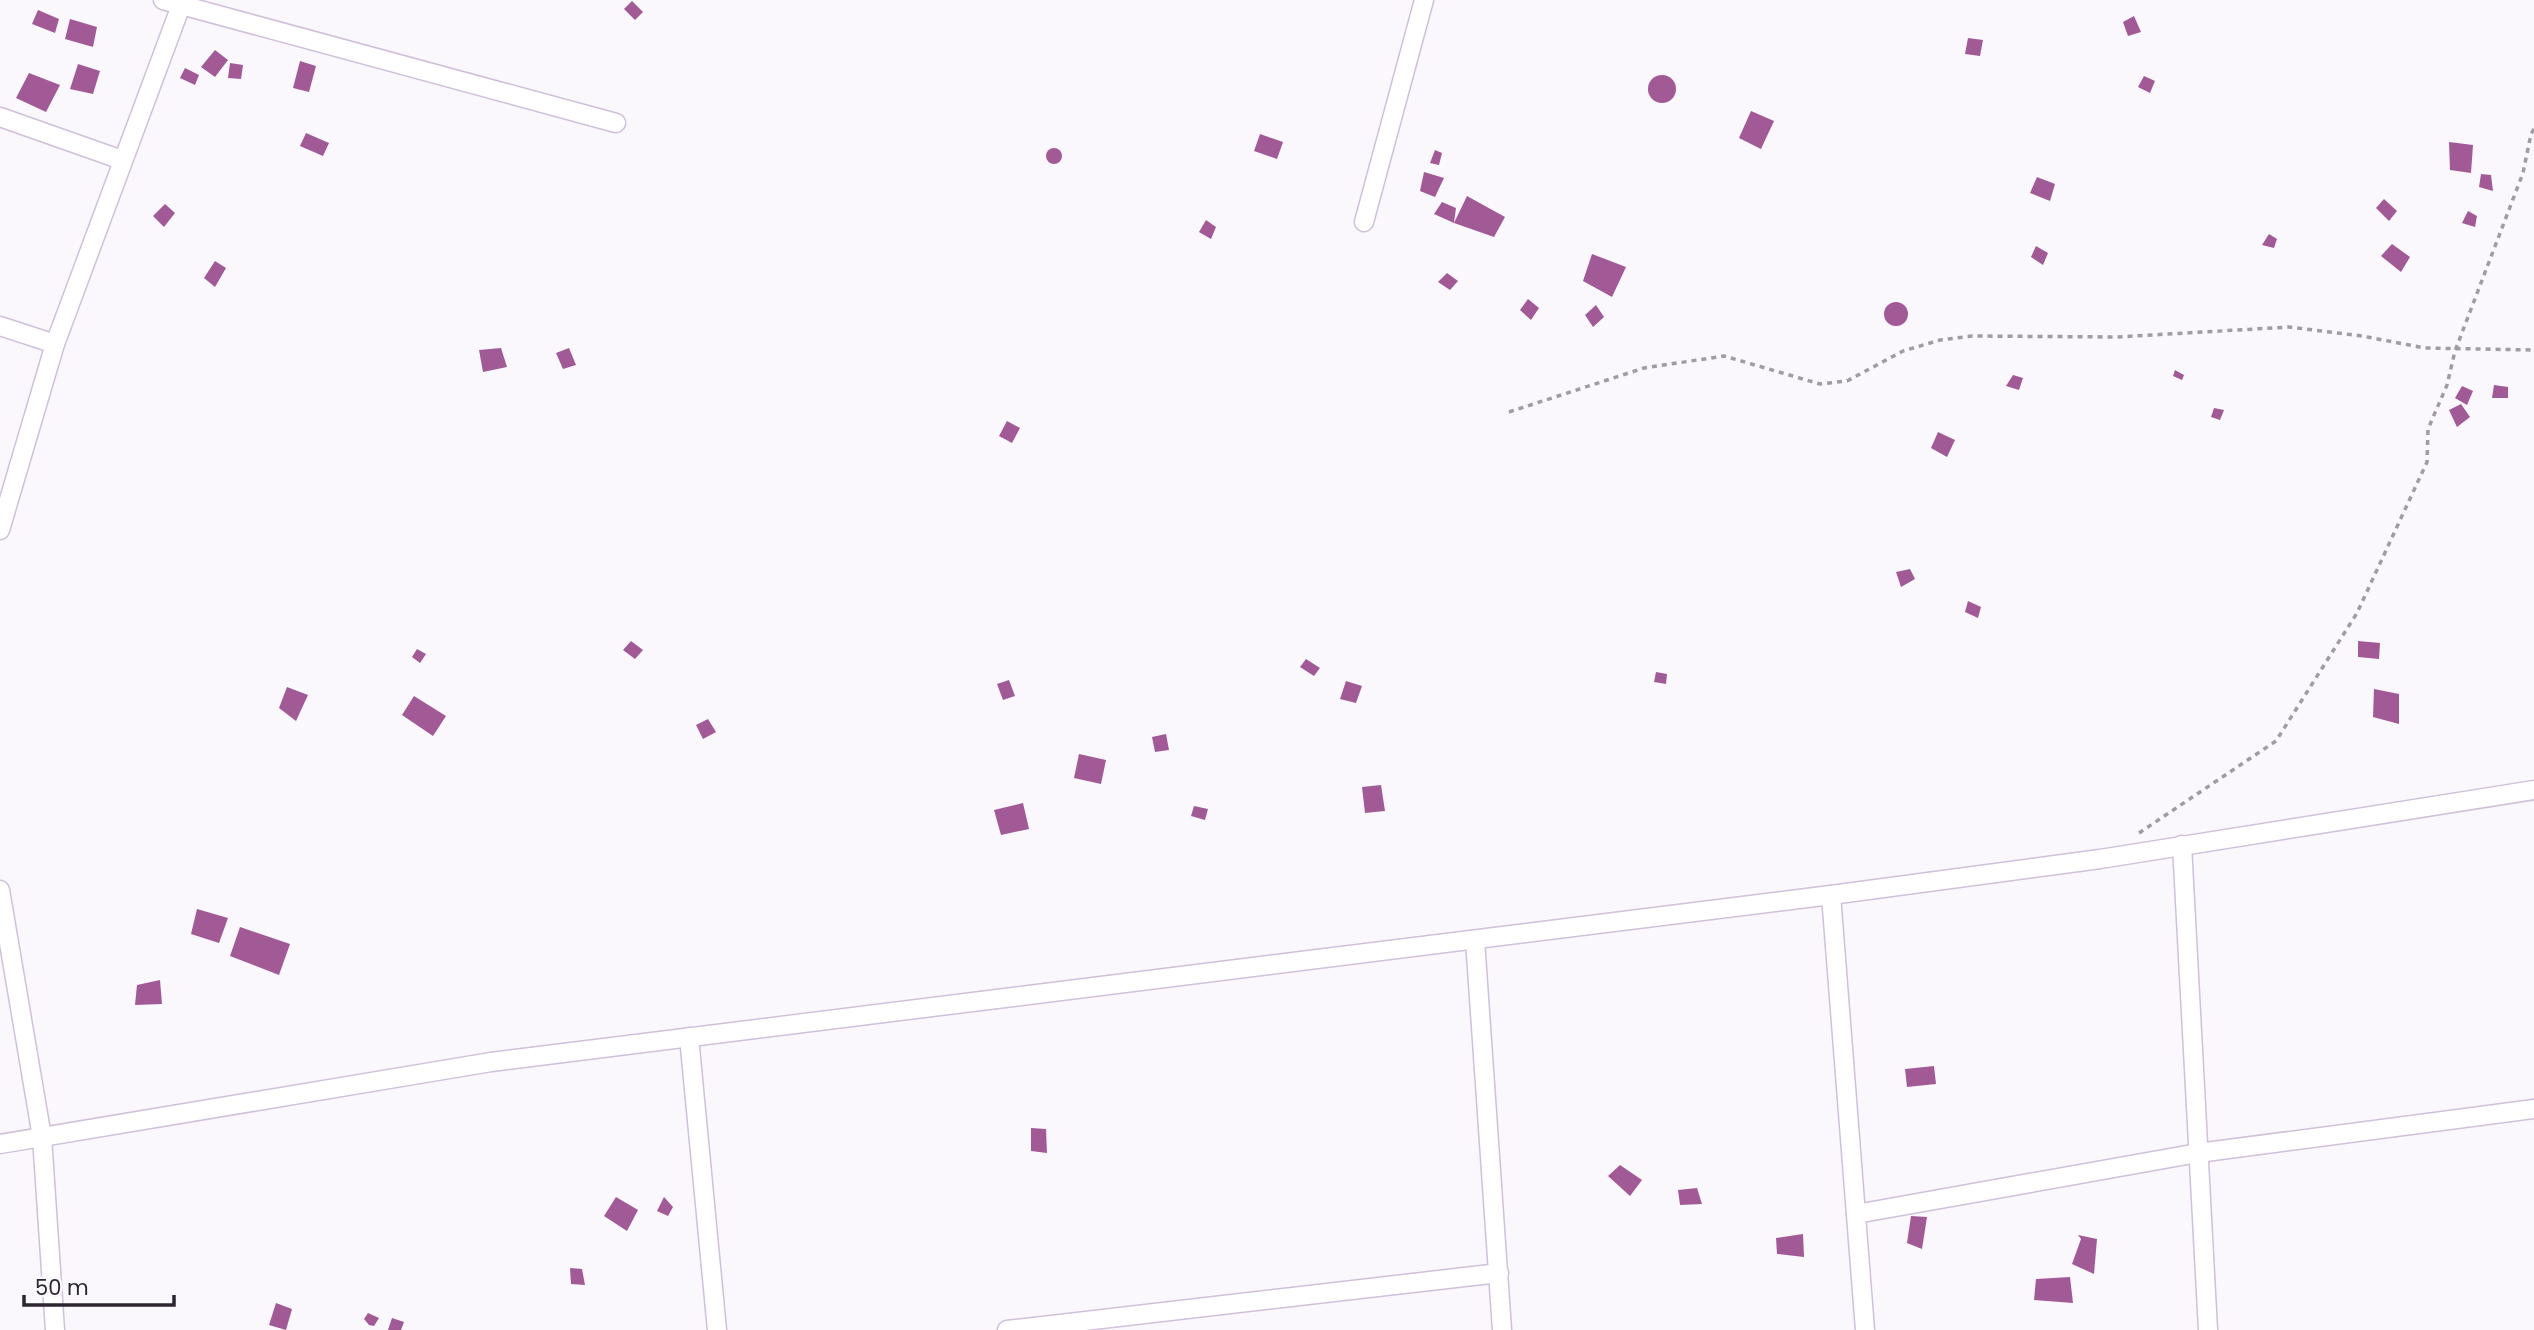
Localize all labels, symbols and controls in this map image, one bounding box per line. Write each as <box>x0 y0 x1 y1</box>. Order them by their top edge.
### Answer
scale bar <box>24 1264 175 1308</box>
text: 50 m <box>35 1273 89 1302</box>

